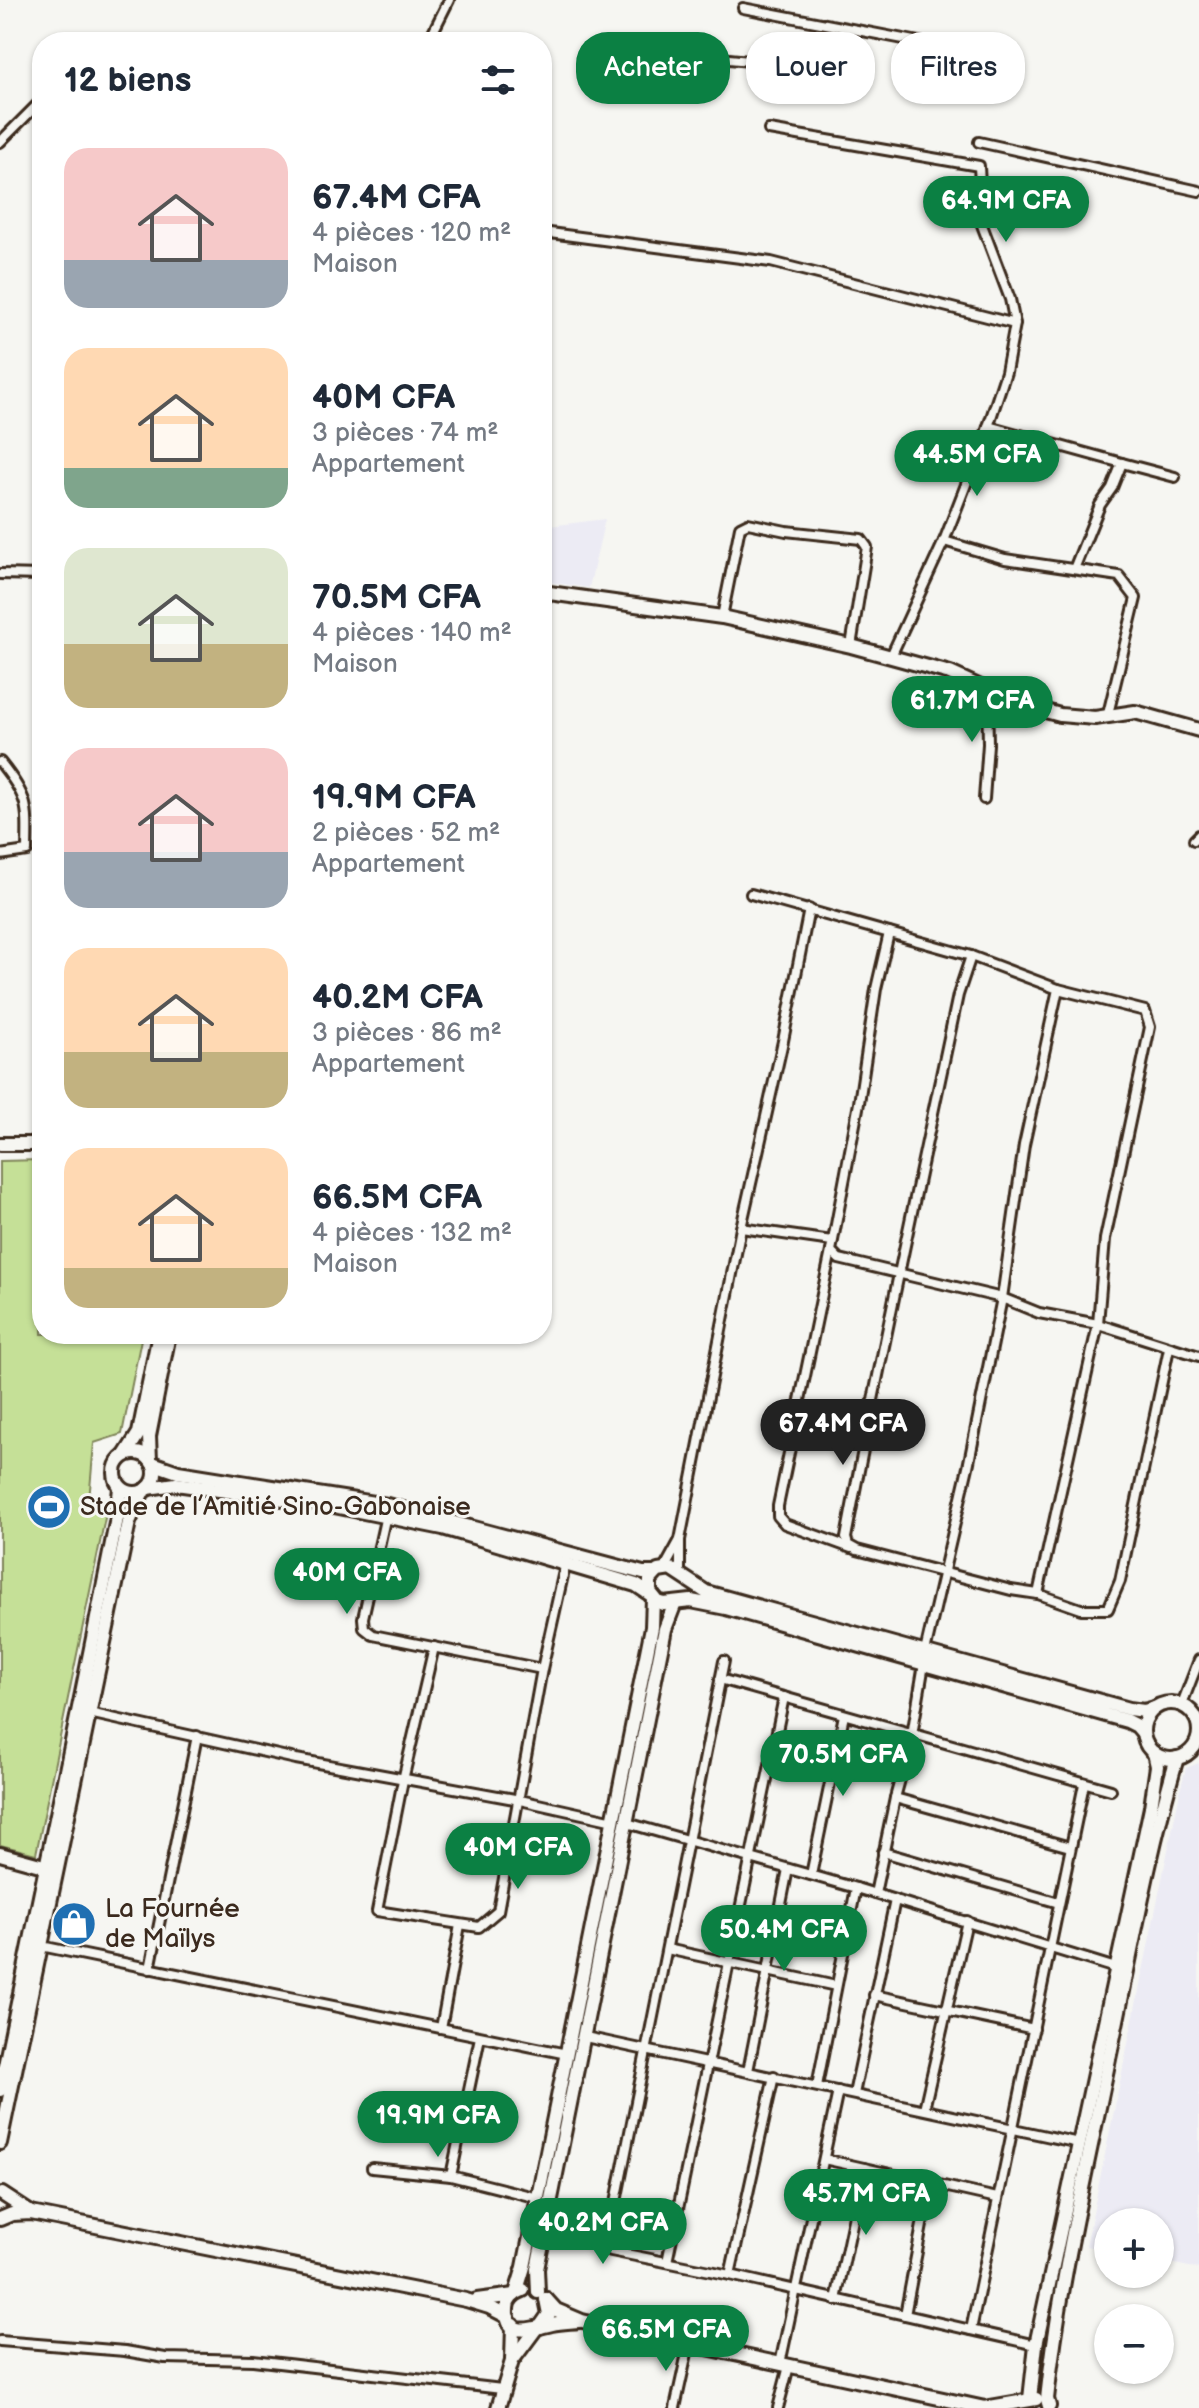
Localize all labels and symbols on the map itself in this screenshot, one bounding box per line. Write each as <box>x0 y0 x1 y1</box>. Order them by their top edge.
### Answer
pin: 64.9M CFA <box>914 176 1098 244</box>
pin: 44.5M CFA <box>885 430 1069 498</box>
pin: 61.7M CFA <box>880 676 1064 744</box>
pin: 67.4M CFA <box>751 1399 935 1467</box>
sports icon: Stade de l’Amitié Sino-Gabonaise <box>25 1483 73 1531</box>
place label: Stade de l’Amitié Sino-Gabonaise <box>80 1492 471 1523</box>
pin: 40M CFA <box>273 1548 421 1616</box>
pin: 70.5M CFA <box>751 1730 935 1798</box>
pin: 40M CFA <box>444 1823 592 1891</box>
place label: La Fournée de Maïlys <box>105 1894 240 1955</box>
shop icon: La Fournée de Maïlys <box>50 1900 98 1948</box>
pin: 50.4M CFA <box>692 1905 876 1973</box>
pin: 19.9M CFA <box>346 2091 530 2159</box>
pin: 45.7M CFA <box>774 2169 958 2237</box>
pin: 40.2M CFA <box>511 2198 695 2266</box>
pin: 66.5M CFA <box>574 2305 758 2373</box>

